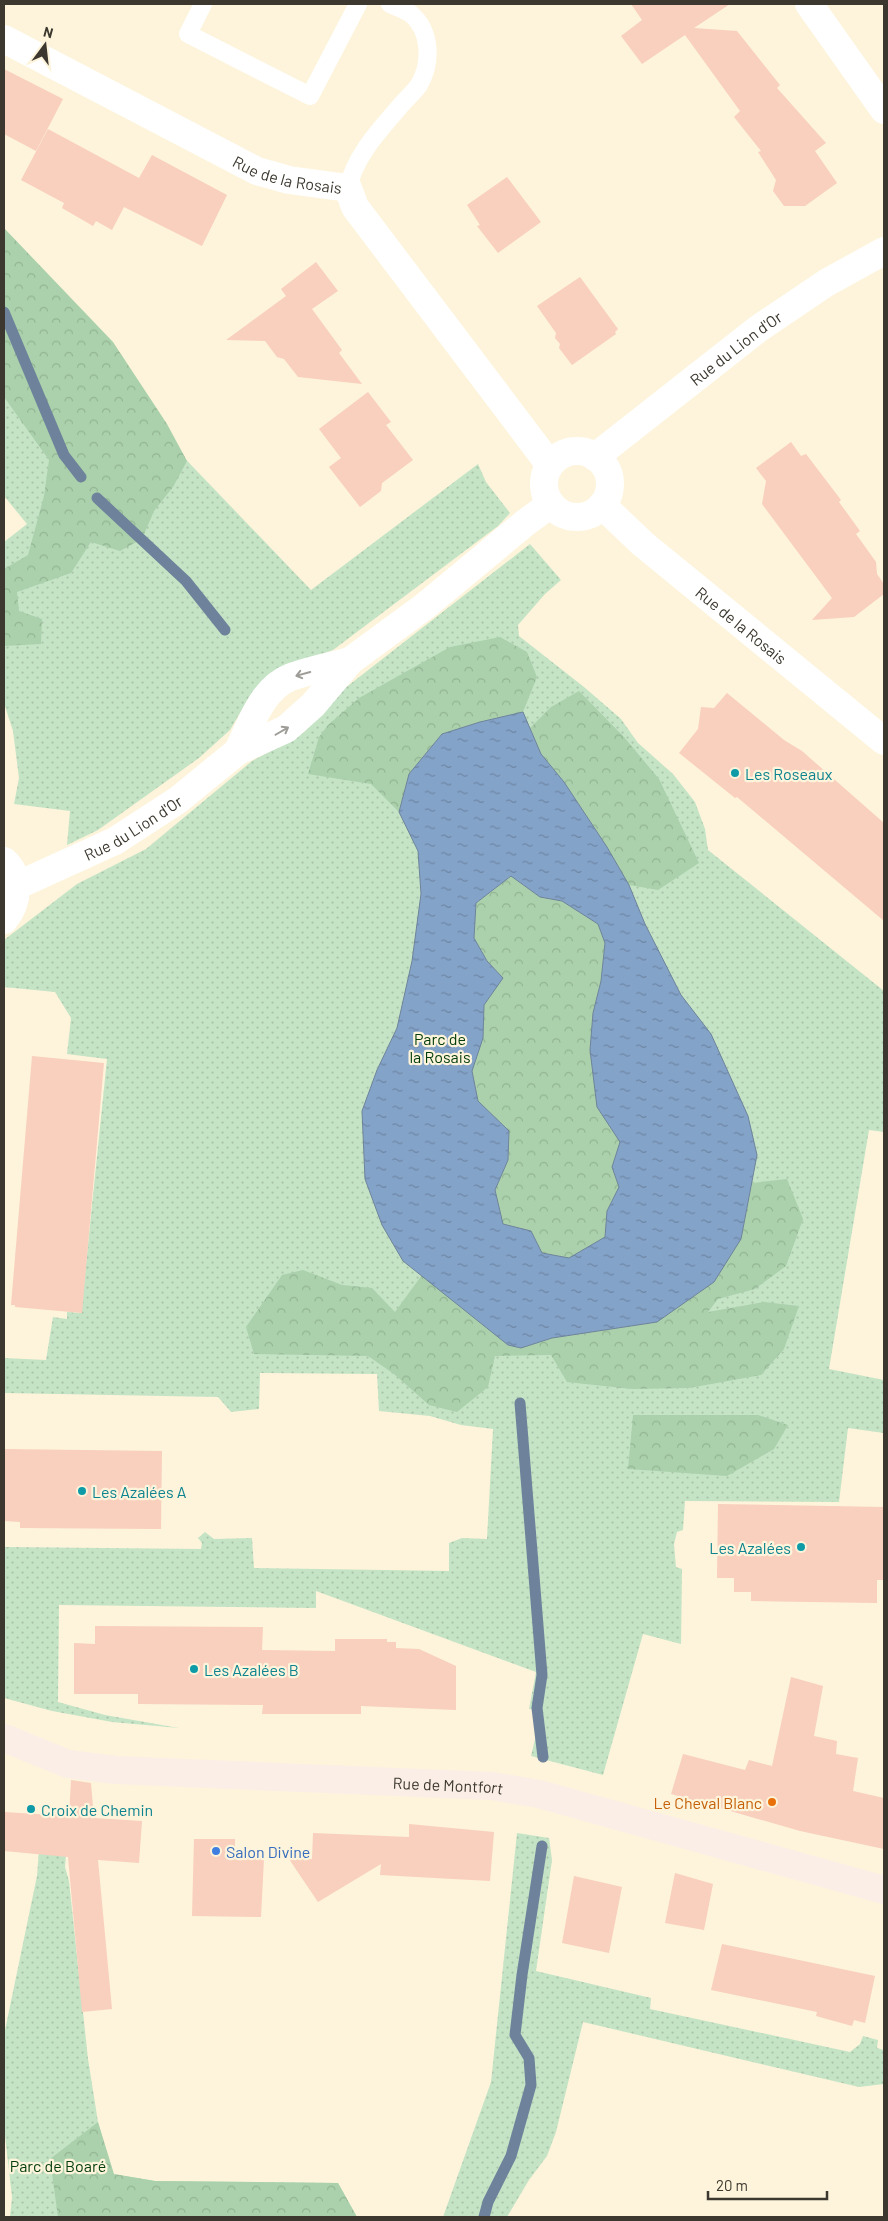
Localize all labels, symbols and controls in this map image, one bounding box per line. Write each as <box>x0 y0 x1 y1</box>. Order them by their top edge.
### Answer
north arrow <box>20 20 70 70</box>
text: N <box>42 23 55 41</box>
street label: Rue de la Rosais <box>230 151 343 197</box>
street label: Rue du Lion d'Or <box>685 306 785 389</box>
street label: Rue de la Rosais <box>692 582 791 667</box>
one-way arrow <box>296 670 312 679</box>
one-way arrow <box>274 725 288 735</box>
place label: Les Roseaux <box>745 764 833 783</box>
marker: Les Roseaux <box>729 767 741 779</box>
street label: Rue du Lion d'Or <box>81 791 186 863</box>
park label: Parc de la Rosais <box>409 1029 471 1066</box>
place label: Les Azalées A <box>92 1482 187 1501</box>
marker: Les Azalées A <box>76 1485 88 1497</box>
place label: Les Azalées <box>709 1538 791 1557</box>
marker: Les Azalées <box>795 1541 807 1553</box>
place label: Les Azalées B <box>204 1660 299 1679</box>
marker: Les Azalées B <box>188 1663 200 1675</box>
street label: Rue de Montfort <box>392 1772 505 1797</box>
place label: Le Cheval Blanc <box>653 1793 762 1812</box>
marker: Le Cheval Blanc <box>766 1796 778 1808</box>
place label: Croix de Chemin <box>41 1800 153 1819</box>
marker: Croix de Chemin <box>25 1803 37 1815</box>
place label: Salon Divine <box>226 1842 310 1861</box>
marker: Salon Divine <box>210 1845 222 1857</box>
park label: Parc de Boaré <box>10 2156 106 2175</box>
scale bar <box>708 2168 827 2200</box>
text: 20 m <box>716 2176 748 2194</box>

